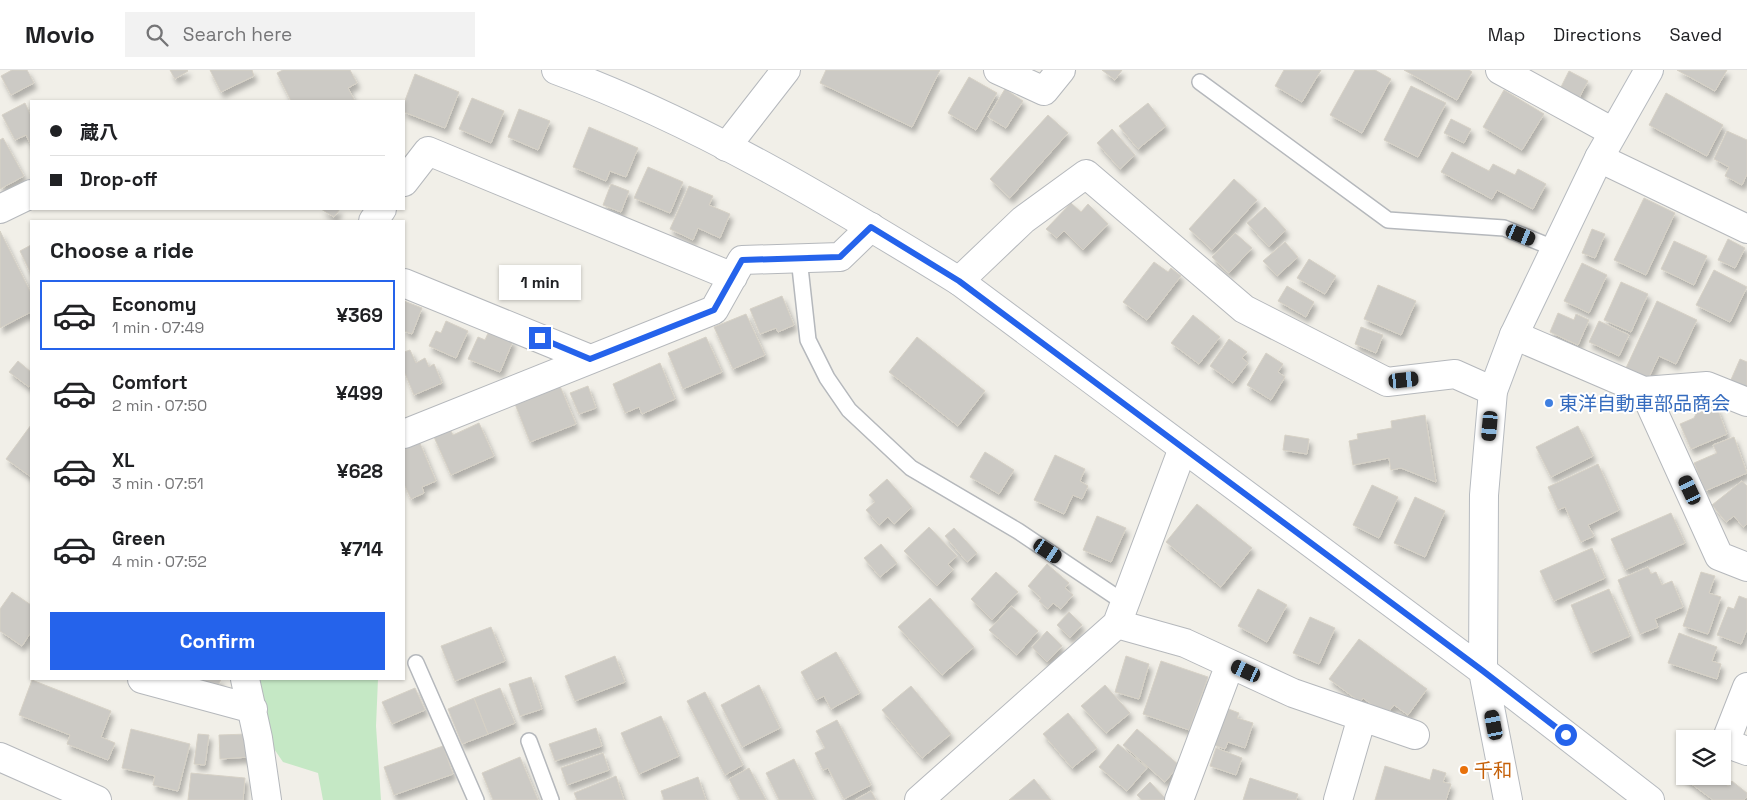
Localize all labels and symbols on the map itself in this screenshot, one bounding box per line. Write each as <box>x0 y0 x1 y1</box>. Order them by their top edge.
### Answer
car <box>1504 222 1537 248</box>
callout: 1 min <box>499 266 581 300</box>
route end <box>529 327 551 349</box>
car <box>1388 371 1419 389</box>
place label: 東洋自動車部品商会 <box>1559 391 1730 416</box>
marker: 東洋自動車部品商会 <box>1543 397 1555 409</box>
car <box>1481 410 1498 442</box>
car <box>1676 473 1703 507</box>
car <box>1031 536 1064 566</box>
car <box>1229 658 1262 684</box>
car <box>1483 709 1504 741</box>
route start <box>1555 724 1577 746</box>
place label: 千和 <box>1474 758 1512 783</box>
marker: 千和 <box>1458 764 1470 776</box>

